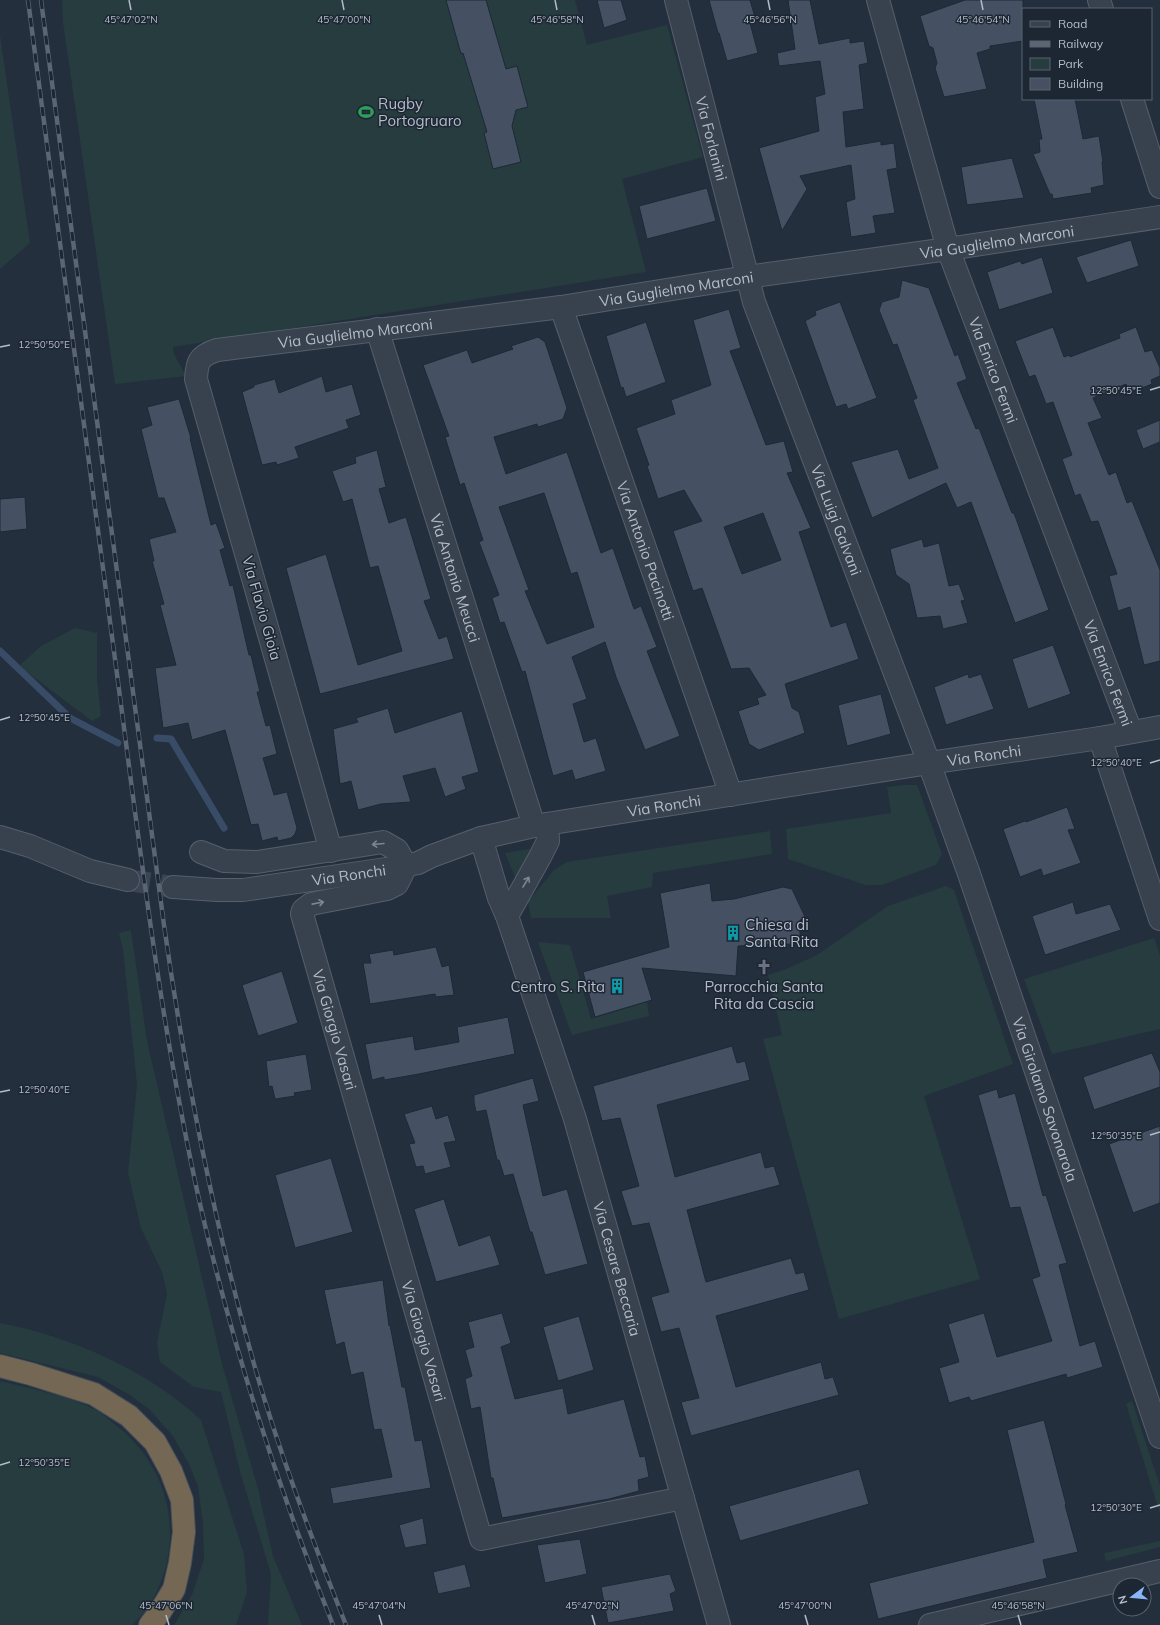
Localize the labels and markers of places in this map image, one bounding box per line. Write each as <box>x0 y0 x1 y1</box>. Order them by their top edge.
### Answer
place label: Rugby Portogruaro <box>378 94 462 130</box>
sports icon: Rugby Portogruaro <box>357 103 375 121</box>
place label: Chiesa di Santa Rita <box>745 915 819 951</box>
building icon: Chiesa di Santa Rita <box>724 924 742 942</box>
church icon: Parrocchia Santa Rita da Cascia <box>755 958 773 976</box>
place label: Centro S. Rita <box>511 977 605 996</box>
building icon: Centro S. Rita <box>608 977 626 995</box>
place label: Parrocchia Santa Rita da Cascia <box>704 977 824 1013</box>

